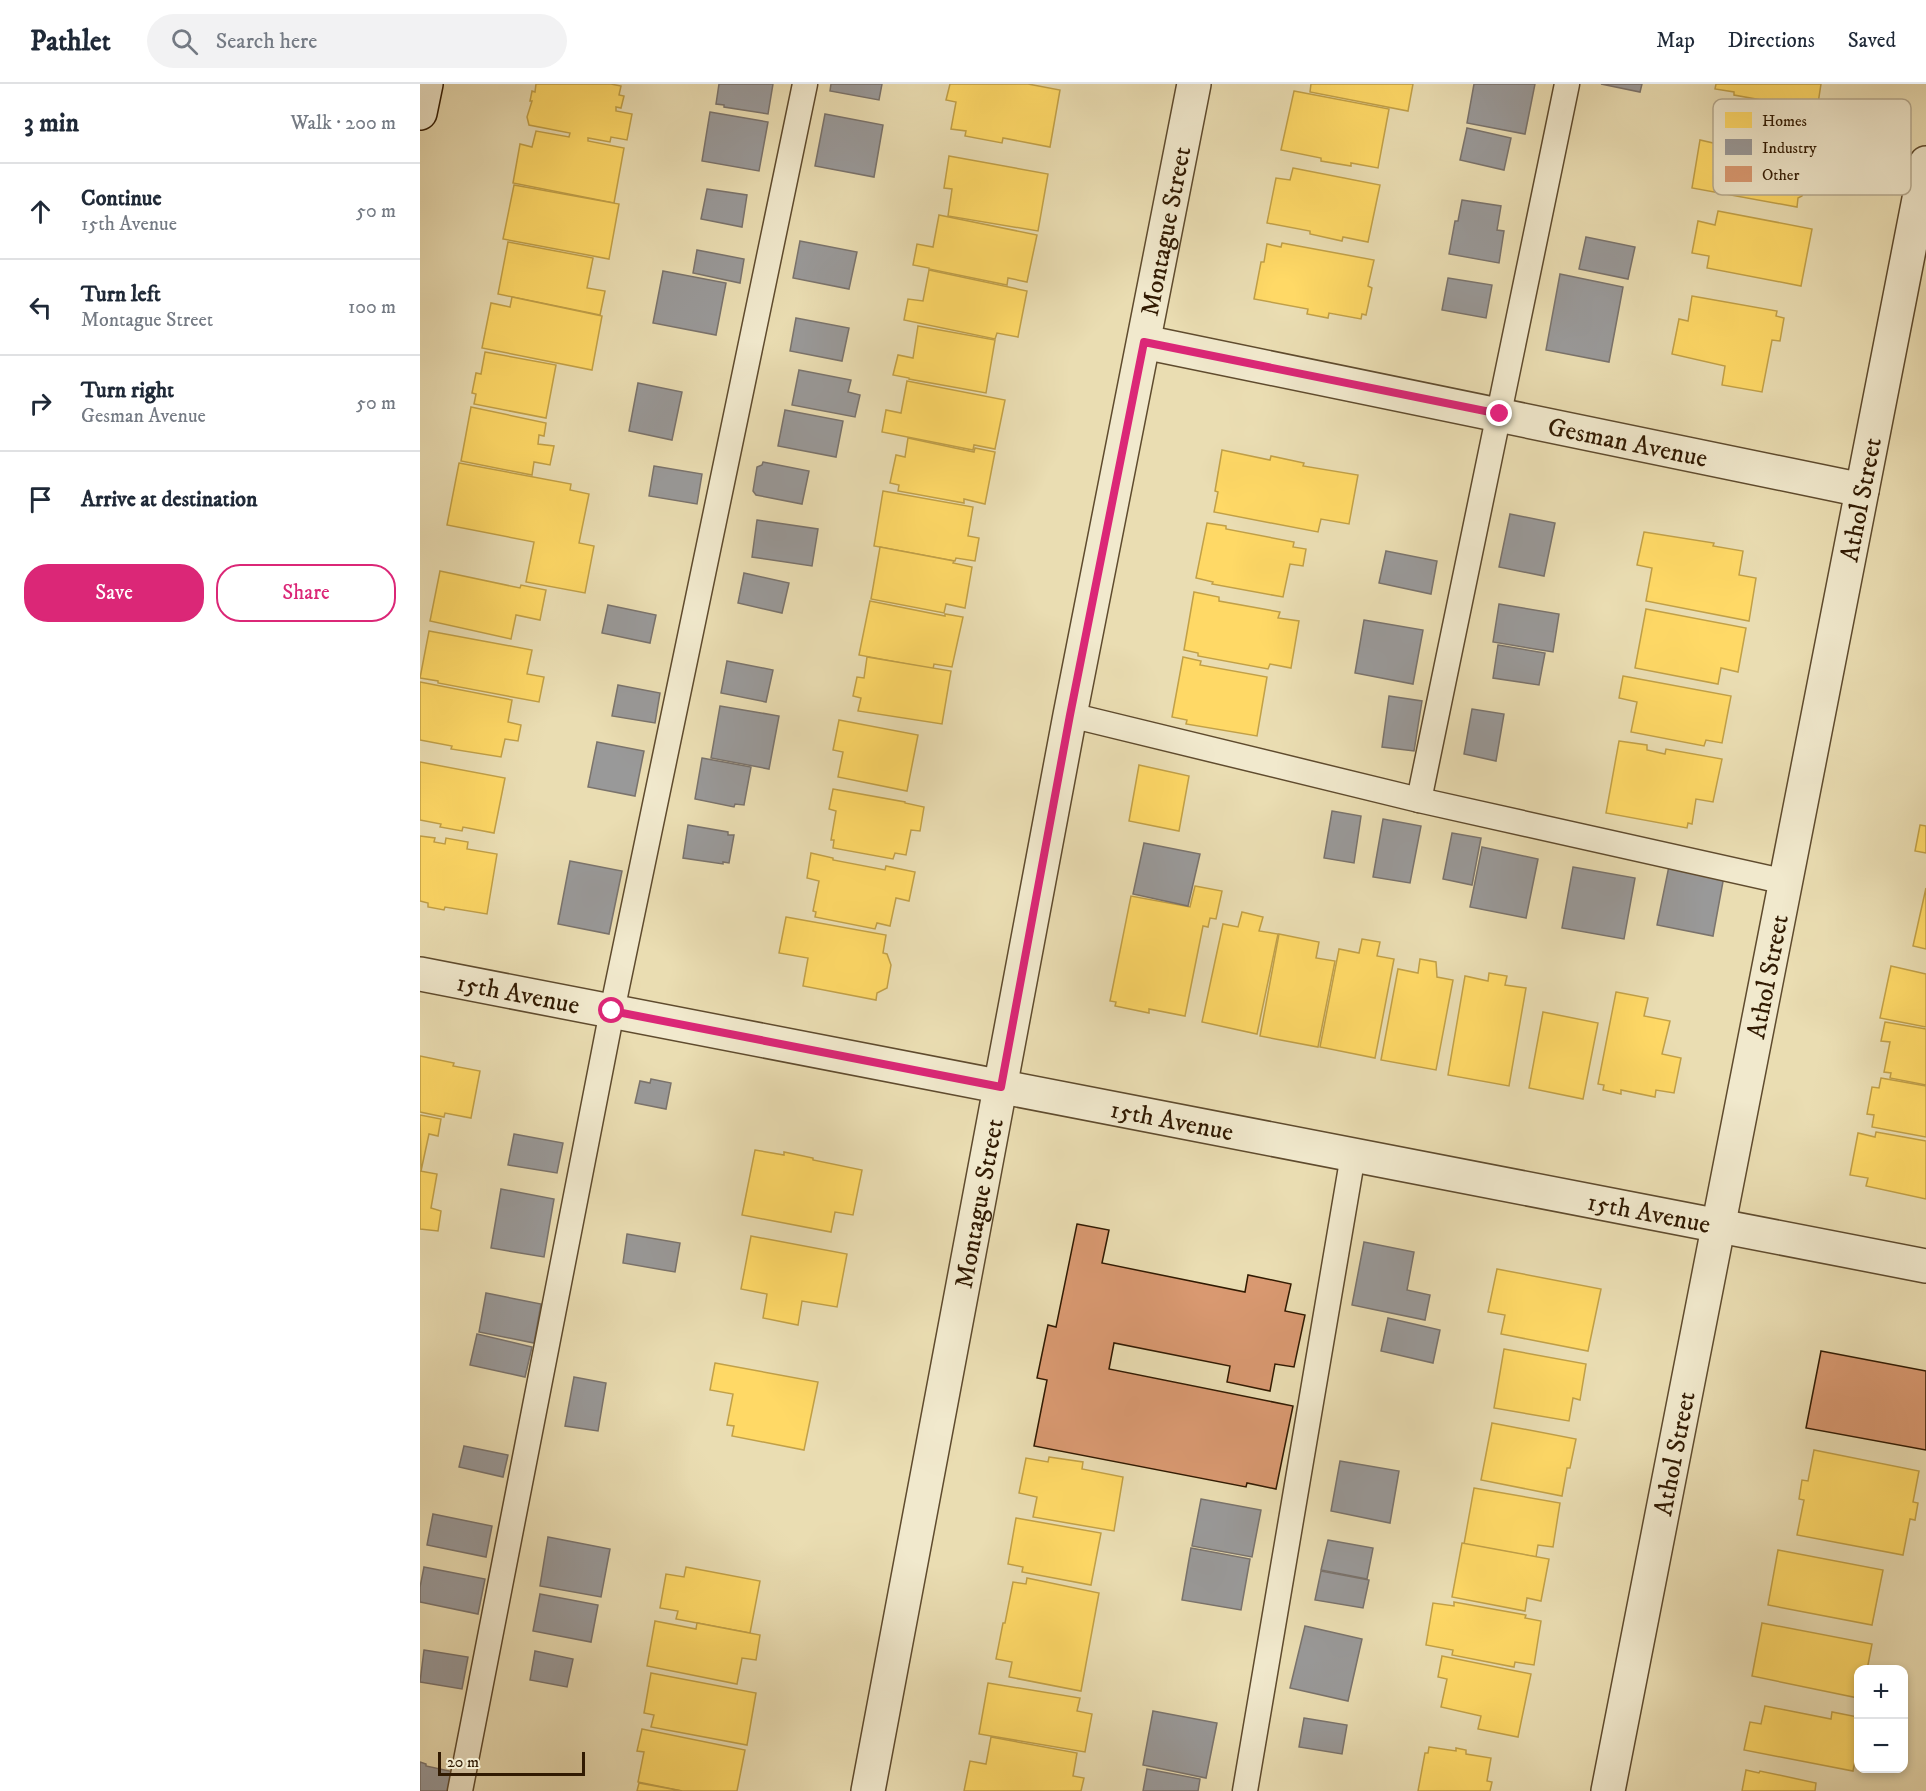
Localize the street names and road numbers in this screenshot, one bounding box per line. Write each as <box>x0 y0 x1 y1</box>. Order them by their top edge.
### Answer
street label: Montague Street <box>1134 144 1199 319</box>
street label: Gesman Avenue <box>1545 411 1710 476</box>
street label: Athol Street <box>1833 435 1890 565</box>
street label: Athol Street <box>1740 912 1797 1042</box>
street label: 15th Avenue <box>453 966 582 1023</box>
street label: 15th Avenue <box>1107 1093 1236 1149</box>
street label: Montague Street <box>948 1116 1012 1291</box>
street label: 15th Avenue <box>1584 1186 1713 1242</box>
street label: Athol Street <box>1647 1389 1704 1519</box>

